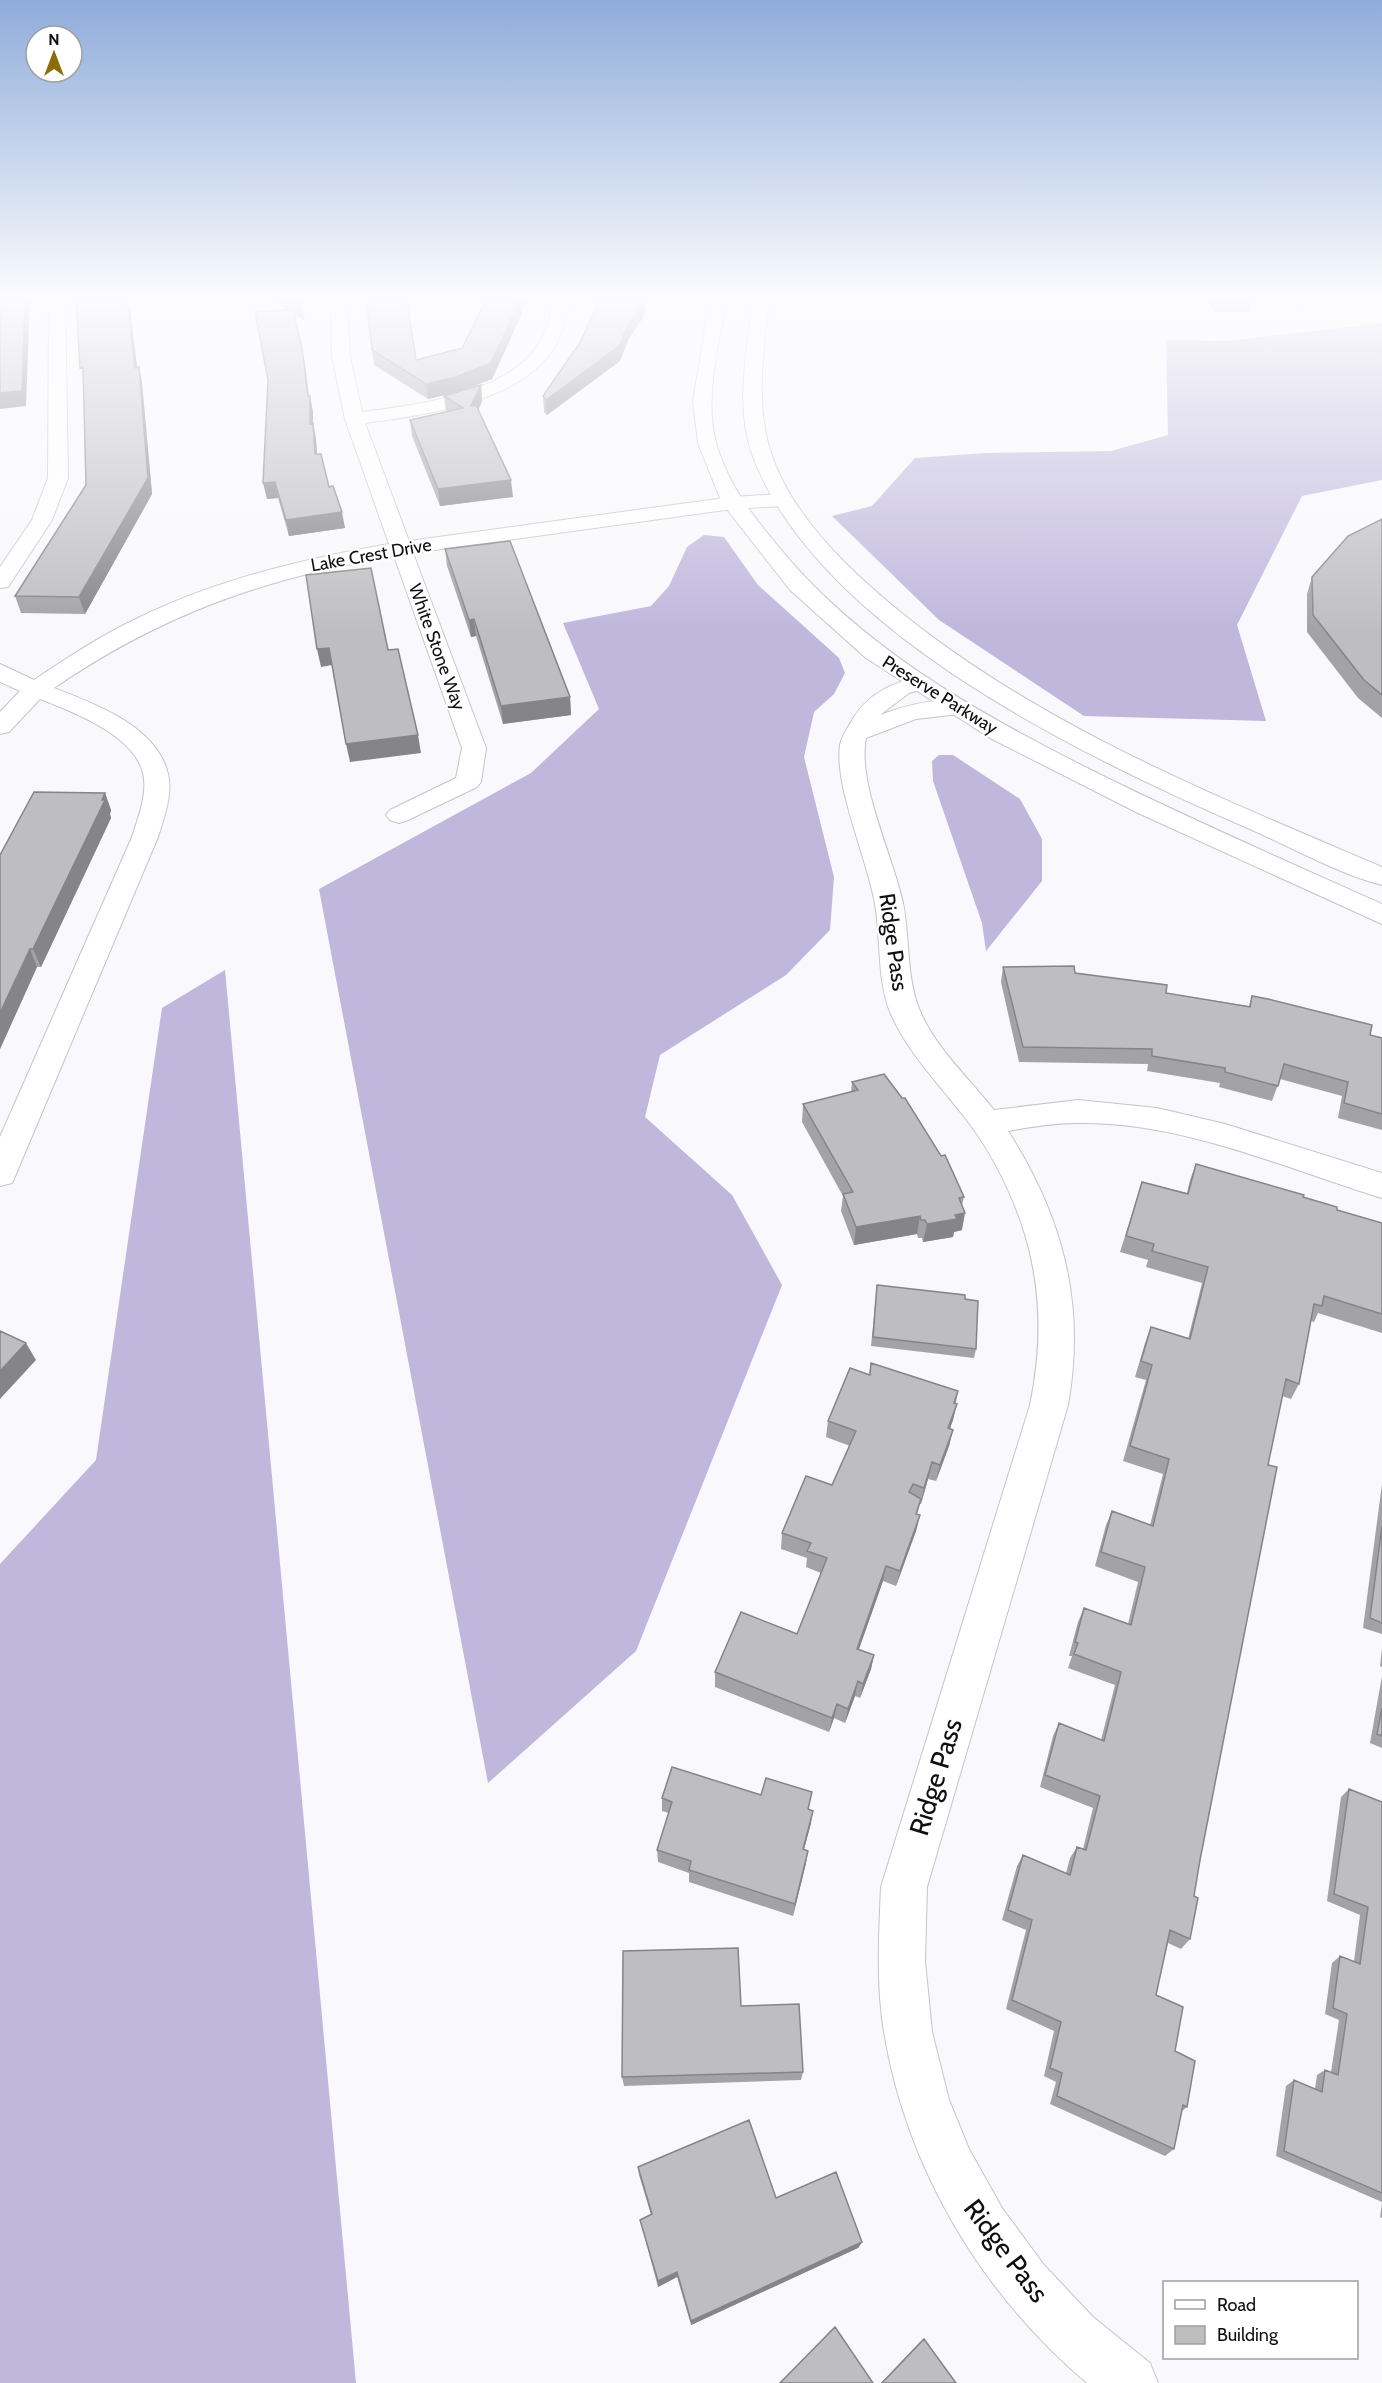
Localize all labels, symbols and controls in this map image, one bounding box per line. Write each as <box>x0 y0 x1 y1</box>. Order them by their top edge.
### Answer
north arrow <box>24 24 84 84</box>
text: N <box>48 30 60 49</box>
street label: Lake Crest Drive <box>309 534 433 576</box>
street label: White Stone Way <box>404 581 470 713</box>
street label: Preserve Parkway <box>878 651 1002 739</box>
street label: Ridge Pass <box>873 892 914 993</box>
street label: Ridge Pass <box>902 1714 969 1839</box>
street label: Ridge Pass <box>957 2193 1056 2309</box>
legend <box>1163 2281 1358 2359</box>
text: Road <box>1217 2294 1256 2316</box>
text: Building <box>1217 2324 1279 2346</box>

